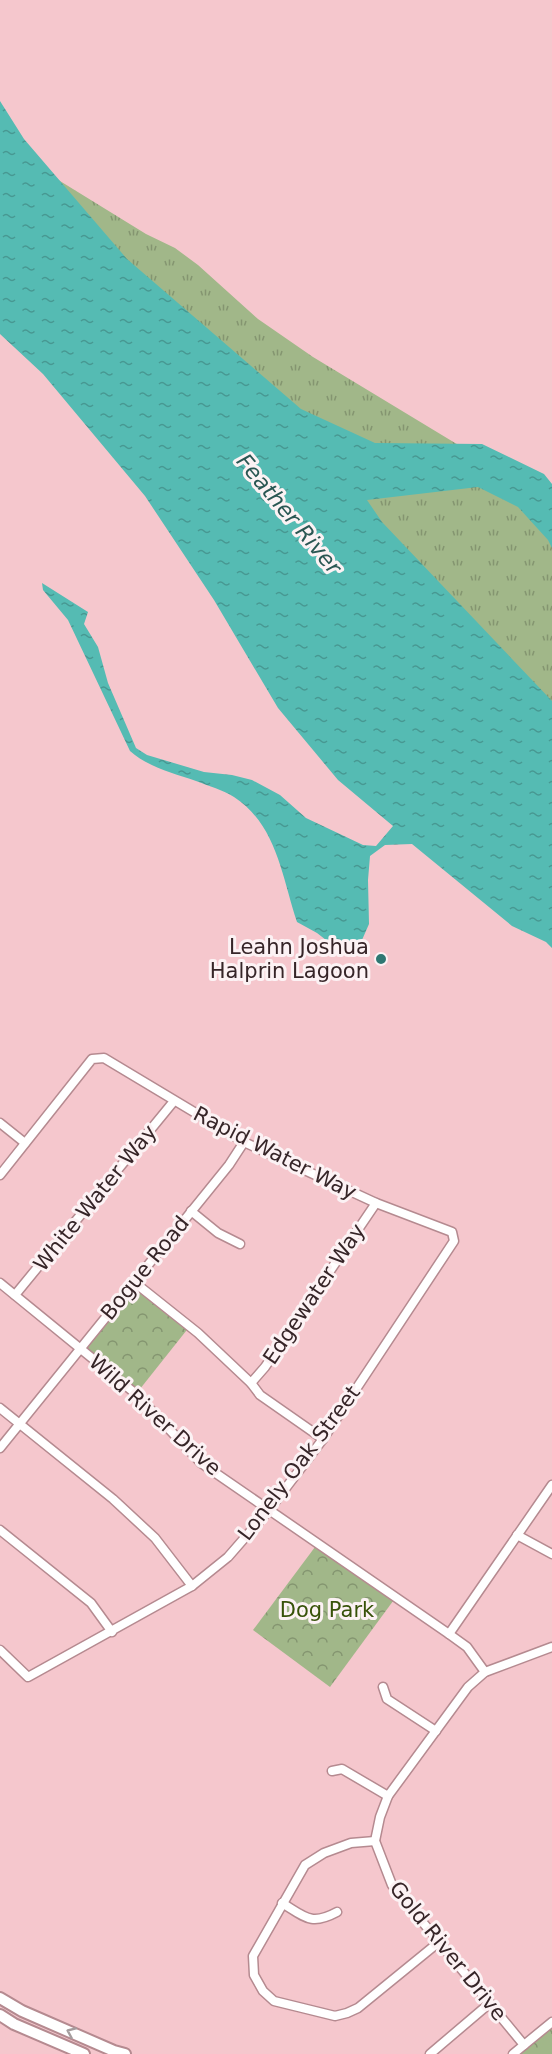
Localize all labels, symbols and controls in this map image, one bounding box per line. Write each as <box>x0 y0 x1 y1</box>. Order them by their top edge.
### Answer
water label: Feather River <box>232 449 348 581</box>
place label: Leahn Joshua Halprin Lagoon <box>210 935 369 983</box>
marker: Leahn Joshua Halprin Lagoon <box>374 952 388 966</box>
street label: Rapid Water Way <box>190 1102 360 1204</box>
street label: White Water Way <box>29 1120 161 1276</box>
street label: Bogue Road <box>96 1211 194 1325</box>
street label: Edgewater Way <box>258 1219 370 1369</box>
street label: Wild River Drive <box>84 1350 226 1480</box>
street label: Lonely Oak Street <box>233 1381 365 1545</box>
park label: Dog Park <box>280 1598 375 1622</box>
street label: Gold River Drive <box>385 1877 511 2025</box>
one-way arrow <box>66 2027 77 2039</box>

